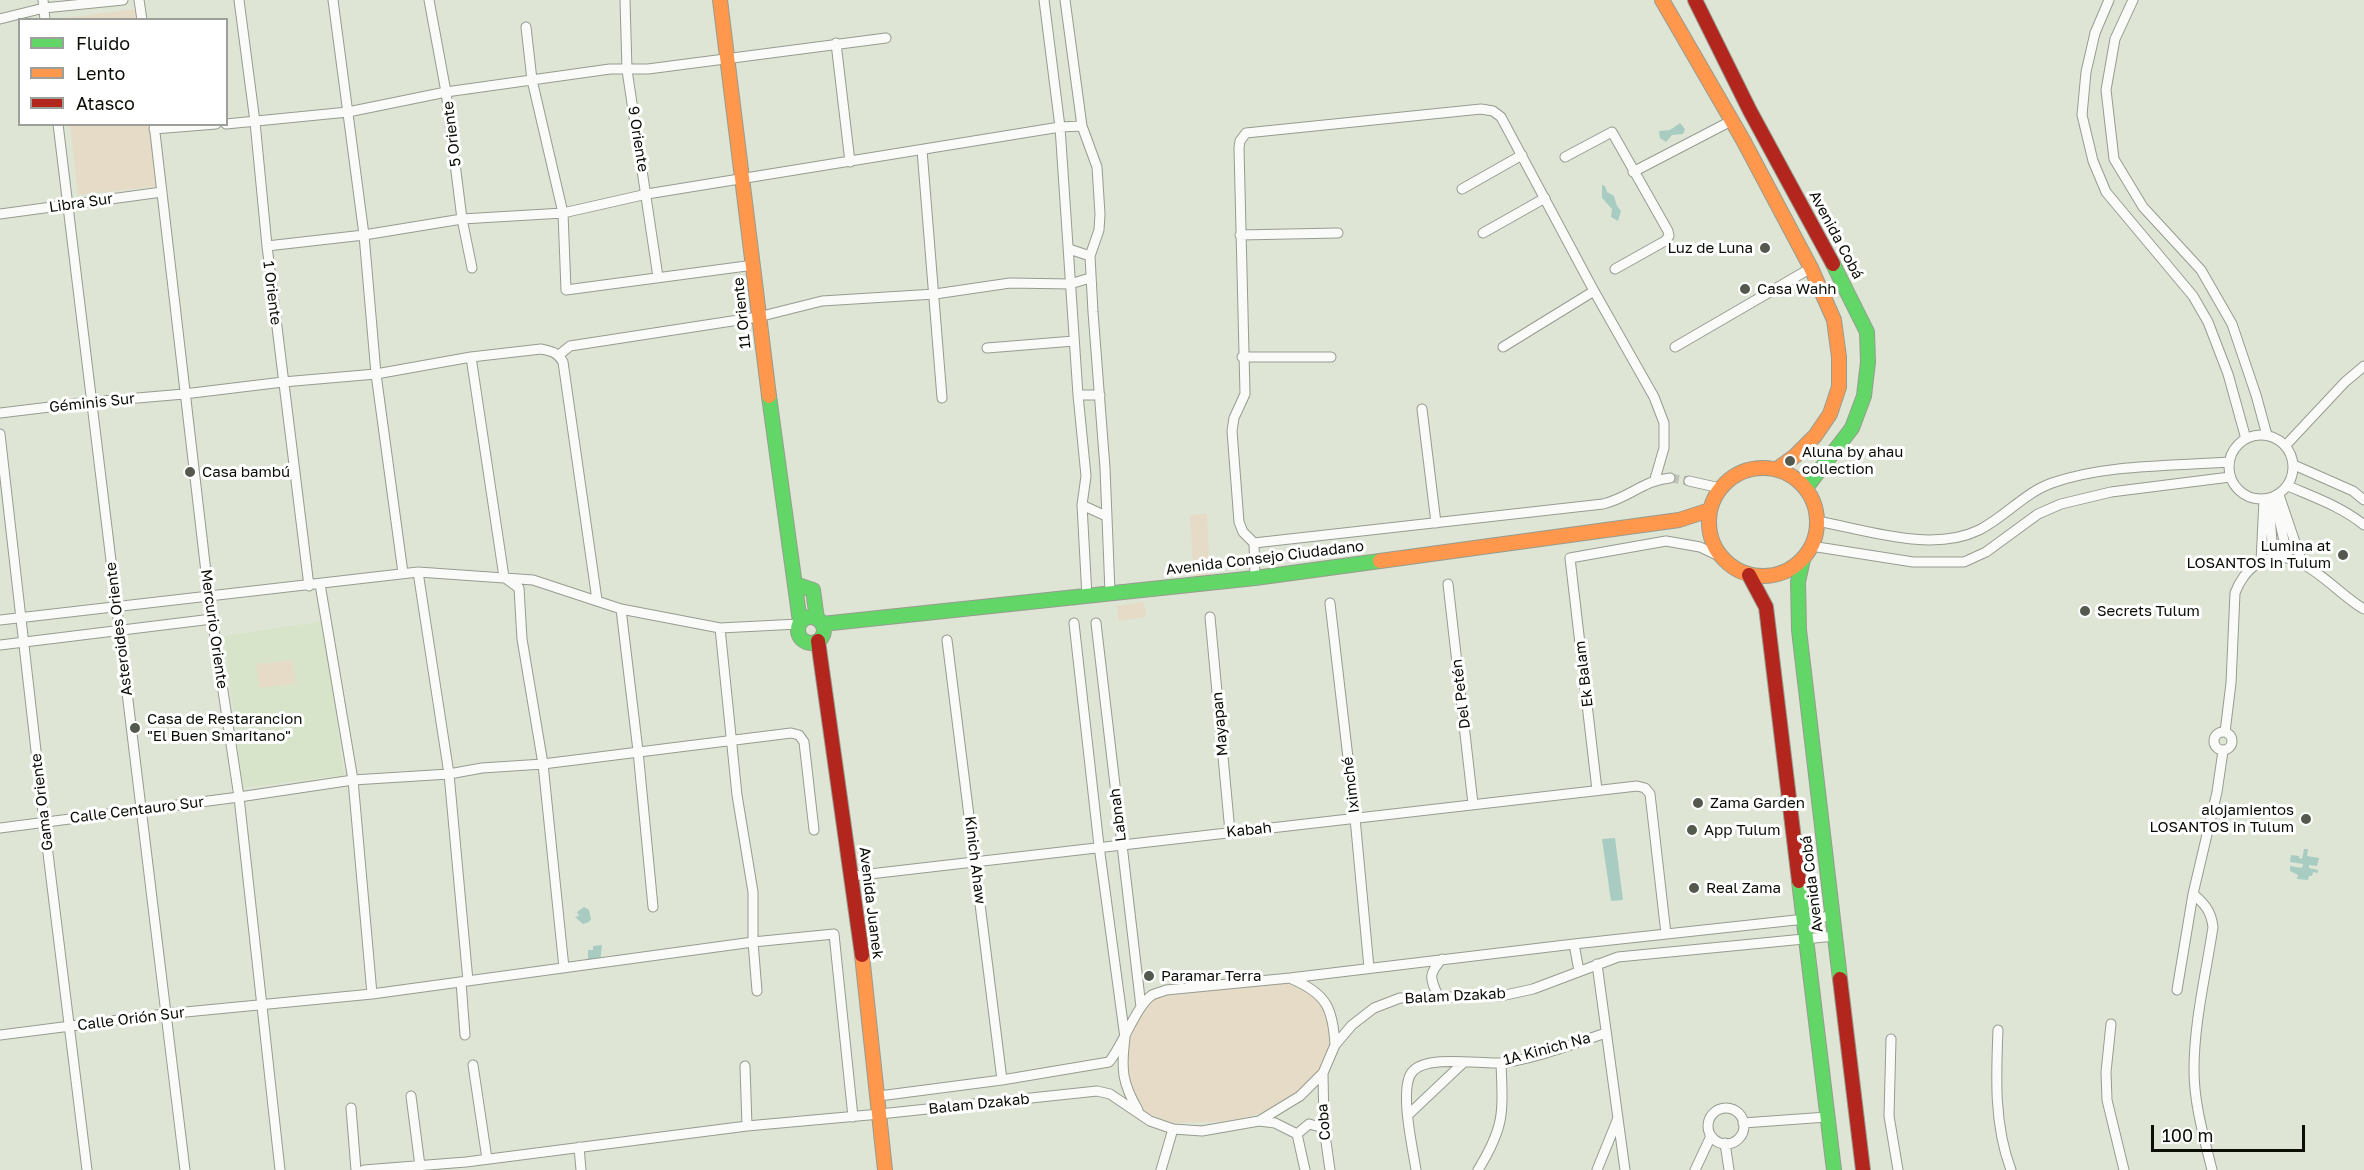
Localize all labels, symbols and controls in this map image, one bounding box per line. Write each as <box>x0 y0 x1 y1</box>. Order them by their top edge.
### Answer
legend <box>18 18 228 126</box>
text: Fluido <box>76 32 130 54</box>
text: Lento <box>76 62 125 84</box>
text: Atasco <box>76 92 135 114</box>
street label: 5 Oriente <box>439 100 465 168</box>
street label: 9 Oriente <box>624 105 652 173</box>
street label: Avenida Cobá <box>1805 188 1867 282</box>
street label: Libra Sur <box>48 190 114 216</box>
place label: Luz de Luna <box>1668 239 1753 257</box>
marker: Luz de Luna <box>1758 241 1772 255</box>
street label: 1 Oriente <box>259 260 285 326</box>
street label: 11 Oriente <box>729 276 755 350</box>
place label: Casa Wahh <box>1757 280 1837 298</box>
marker: Casa Wahh <box>1738 282 1752 296</box>
street label: Géminis Sur <box>48 390 136 416</box>
place label: Aluna by ahau collection <box>1802 443 1903 478</box>
marker: Aluna by ahau collection <box>1783 454 1797 468</box>
place label: Casa bambú <box>202 463 290 481</box>
marker: Casa bambú <box>183 465 197 479</box>
street label: Avenida Consejo Ciudadano <box>1165 537 1365 579</box>
place label: Lumina at LOSANTOS in Tulum <box>2186 537 2331 572</box>
marker: Lumina at LOSANTOS in Tulum <box>2336 548 2350 562</box>
street label: Asteroides Oriente <box>102 561 136 697</box>
street label: Mercurio Oriente <box>197 568 231 690</box>
place label: Secrets Tulum <box>2097 602 2200 620</box>
marker: Secrets Tulum <box>2078 604 2092 618</box>
street label: Ek Balam <box>1571 640 1597 708</box>
street label: Del Petén <box>1448 658 1474 730</box>
street label: Mayapan <box>1208 691 1232 757</box>
place label: Casa de Restarancion "El Buen Smaritano" <box>147 710 303 745</box>
marker: Casa de Restarancion "El Buen Smaritano" <box>128 721 142 735</box>
street label: Gama Oriente <box>27 752 57 852</box>
street label: Iximché <box>1339 756 1363 814</box>
street label: Labnah <box>1106 787 1130 843</box>
street label: Calle Centauro Sur <box>69 793 205 827</box>
place label: Zama Garden <box>1710 794 1805 812</box>
marker: Zama Garden <box>1691 796 1705 810</box>
place label: alojamientos LOSANTOS in Tulum <box>2149 801 2294 836</box>
marker: alojamientos LOSANTOS in Tulum <box>2299 812 2313 826</box>
street label: Kinich Ahaw <box>961 815 989 905</box>
street label: Kabah <box>1225 819 1273 841</box>
place label: App Tulum <box>1704 821 1780 839</box>
marker: App Tulum <box>1685 823 1699 837</box>
street label: Avenida Cobá <box>1797 834 1827 934</box>
street label: Avenida Juanek <box>855 846 887 960</box>
place label: Real Zama <box>1706 879 1781 897</box>
marker: Real Zama <box>1687 881 1701 895</box>
place label: Paramar Terra <box>1161 967 1261 985</box>
marker: Paramar Terra <box>1142 969 1156 983</box>
street label: Balam Dzakab <box>1404 984 1506 1008</box>
street label: Calle Orión Sur <box>76 1003 186 1035</box>
street label: 1A Kinich Na <box>1501 1029 1593 1069</box>
street label: Balam Dzakab <box>928 1090 1030 1118</box>
street label: Coba <box>1313 1103 1335 1141</box>
scale bar <box>2154 1113 2308 1151</box>
text: 100 m <box>2162 1124 2213 1146</box>

